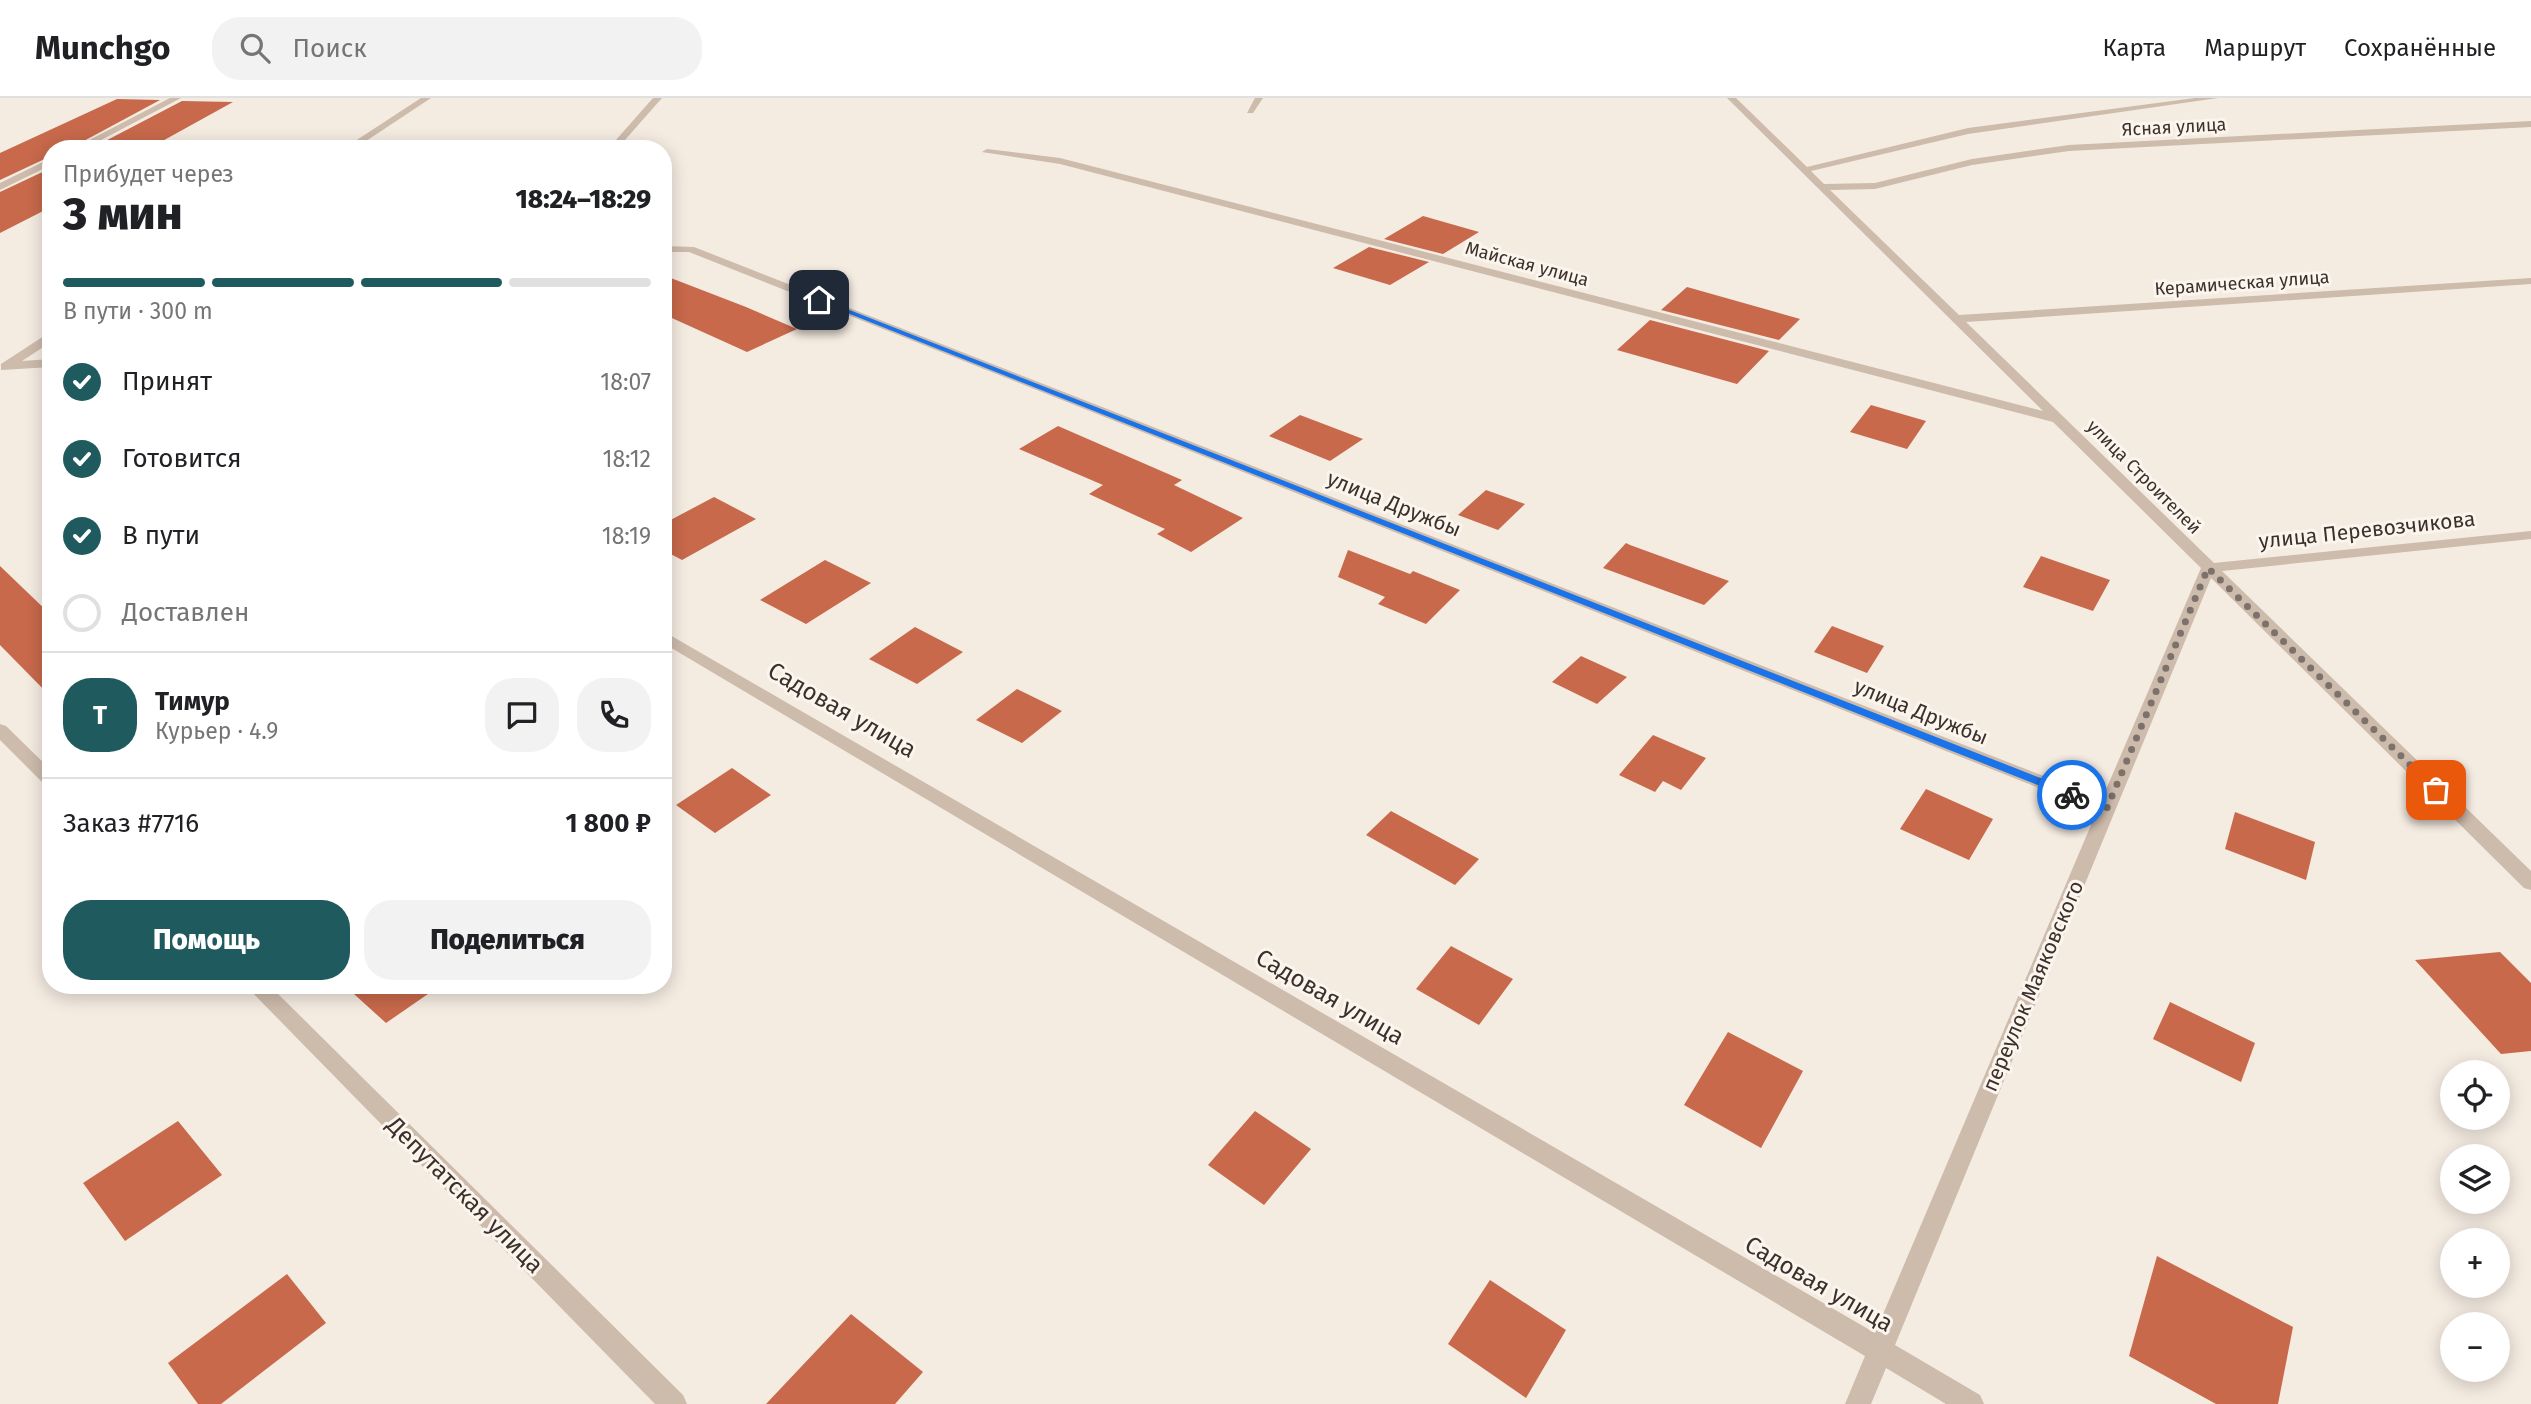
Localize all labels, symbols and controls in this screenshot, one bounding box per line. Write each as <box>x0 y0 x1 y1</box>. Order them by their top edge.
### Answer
search box <box>212 17 702 80</box>
text: Munchgo <box>35 28 170 68</box>
icon: search <box>236 29 274 67</box>
text: Поиск <box>292 33 367 64</box>
text: Карта <box>2103 34 2166 62</box>
text: Маршрут <box>2204 34 2306 62</box>
text: Сохранённые <box>2344 34 2496 62</box>
street label: Ясная улица <box>2121 113 2227 141</box>
text: Прибудет через <box>63 160 234 188</box>
text: 18:24–18:29 <box>516 184 651 215</box>
text: 3 мин <box>63 186 183 241</box>
street label: Майская улица <box>1463 237 1591 291</box>
street label: Керамическая улица <box>2154 266 2330 300</box>
pin <box>789 270 849 330</box>
icon: home <box>800 281 838 319</box>
text: В пути · 300 m <box>63 297 213 325</box>
icon: check <box>63 363 101 401</box>
text: Принят <box>122 366 212 397</box>
text: 18:07 <box>600 368 651 396</box>
street label: улица Строителей <box>2082 415 2206 539</box>
icon: check <box>63 440 101 478</box>
text: Готовится <box>122 443 242 474</box>
text: 18:12 <box>602 445 651 473</box>
street label: улица Дружбы <box>1323 465 1465 543</box>
street label: улица Перевозчикова <box>2257 506 2477 554</box>
icon: check <box>63 517 101 555</box>
text: В пути <box>122 520 200 551</box>
text: 18:19 <box>602 522 651 550</box>
text: Доставлен <box>122 597 249 628</box>
street label: Садовая улица <box>763 656 921 764</box>
street label: улица Дружбы <box>1850 673 1992 751</box>
button: chat <box>485 678 559 752</box>
button: phone <box>577 678 651 752</box>
text: Тимур <box>155 686 230 717</box>
text: Т <box>93 700 107 731</box>
text: Курьер · 4.9 <box>155 717 278 745</box>
courier <box>2037 760 2107 830</box>
pin <box>2406 760 2466 820</box>
icon: bag <box>2417 771 2455 809</box>
icon: bike <box>2053 776 2091 814</box>
text: Заказ #7716 <box>63 808 199 839</box>
text: 1 800 ₽ <box>566 808 651 839</box>
street label: переулок Маяковского <box>1977 877 2089 1095</box>
button: Помощь <box>63 900 350 980</box>
button: Поделиться <box>364 900 651 980</box>
street label: Садовая улица <box>1251 943 1409 1051</box>
map controls <box>2440 1060 2510 1382</box>
button: locate <box>2440 1060 2510 1130</box>
street label: Депутатская улица <box>380 1110 549 1279</box>
button: layers <box>2440 1144 2510 1214</box>
button: + <box>2440 1228 2510 1298</box>
street label: Садовая улица <box>1740 1230 1898 1338</box>
button: − <box>2440 1312 2510 1382</box>

